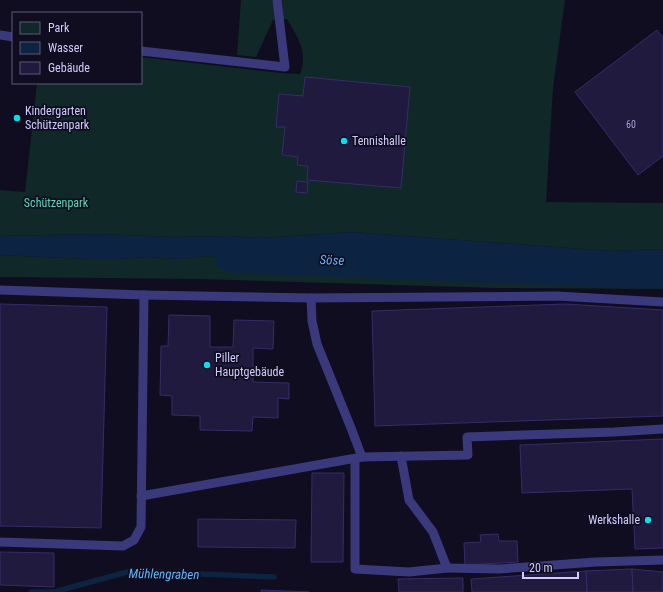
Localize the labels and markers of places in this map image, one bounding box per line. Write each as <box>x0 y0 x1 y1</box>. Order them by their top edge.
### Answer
place label: Kindergarten Schützenpark <box>25 104 90 132</box>
marker: Kindergarten Schützenpark <box>12 113 22 123</box>
place label: Tennishalle <box>352 134 406 148</box>
marker: Tennishalle <box>339 136 349 146</box>
place label: Piller Hauptgebäude <box>215 351 284 379</box>
marker: Piller Hauptgebäude <box>202 360 212 370</box>
place label: Werkshalle <box>588 513 640 527</box>
marker: Werkshalle <box>643 515 653 525</box>

